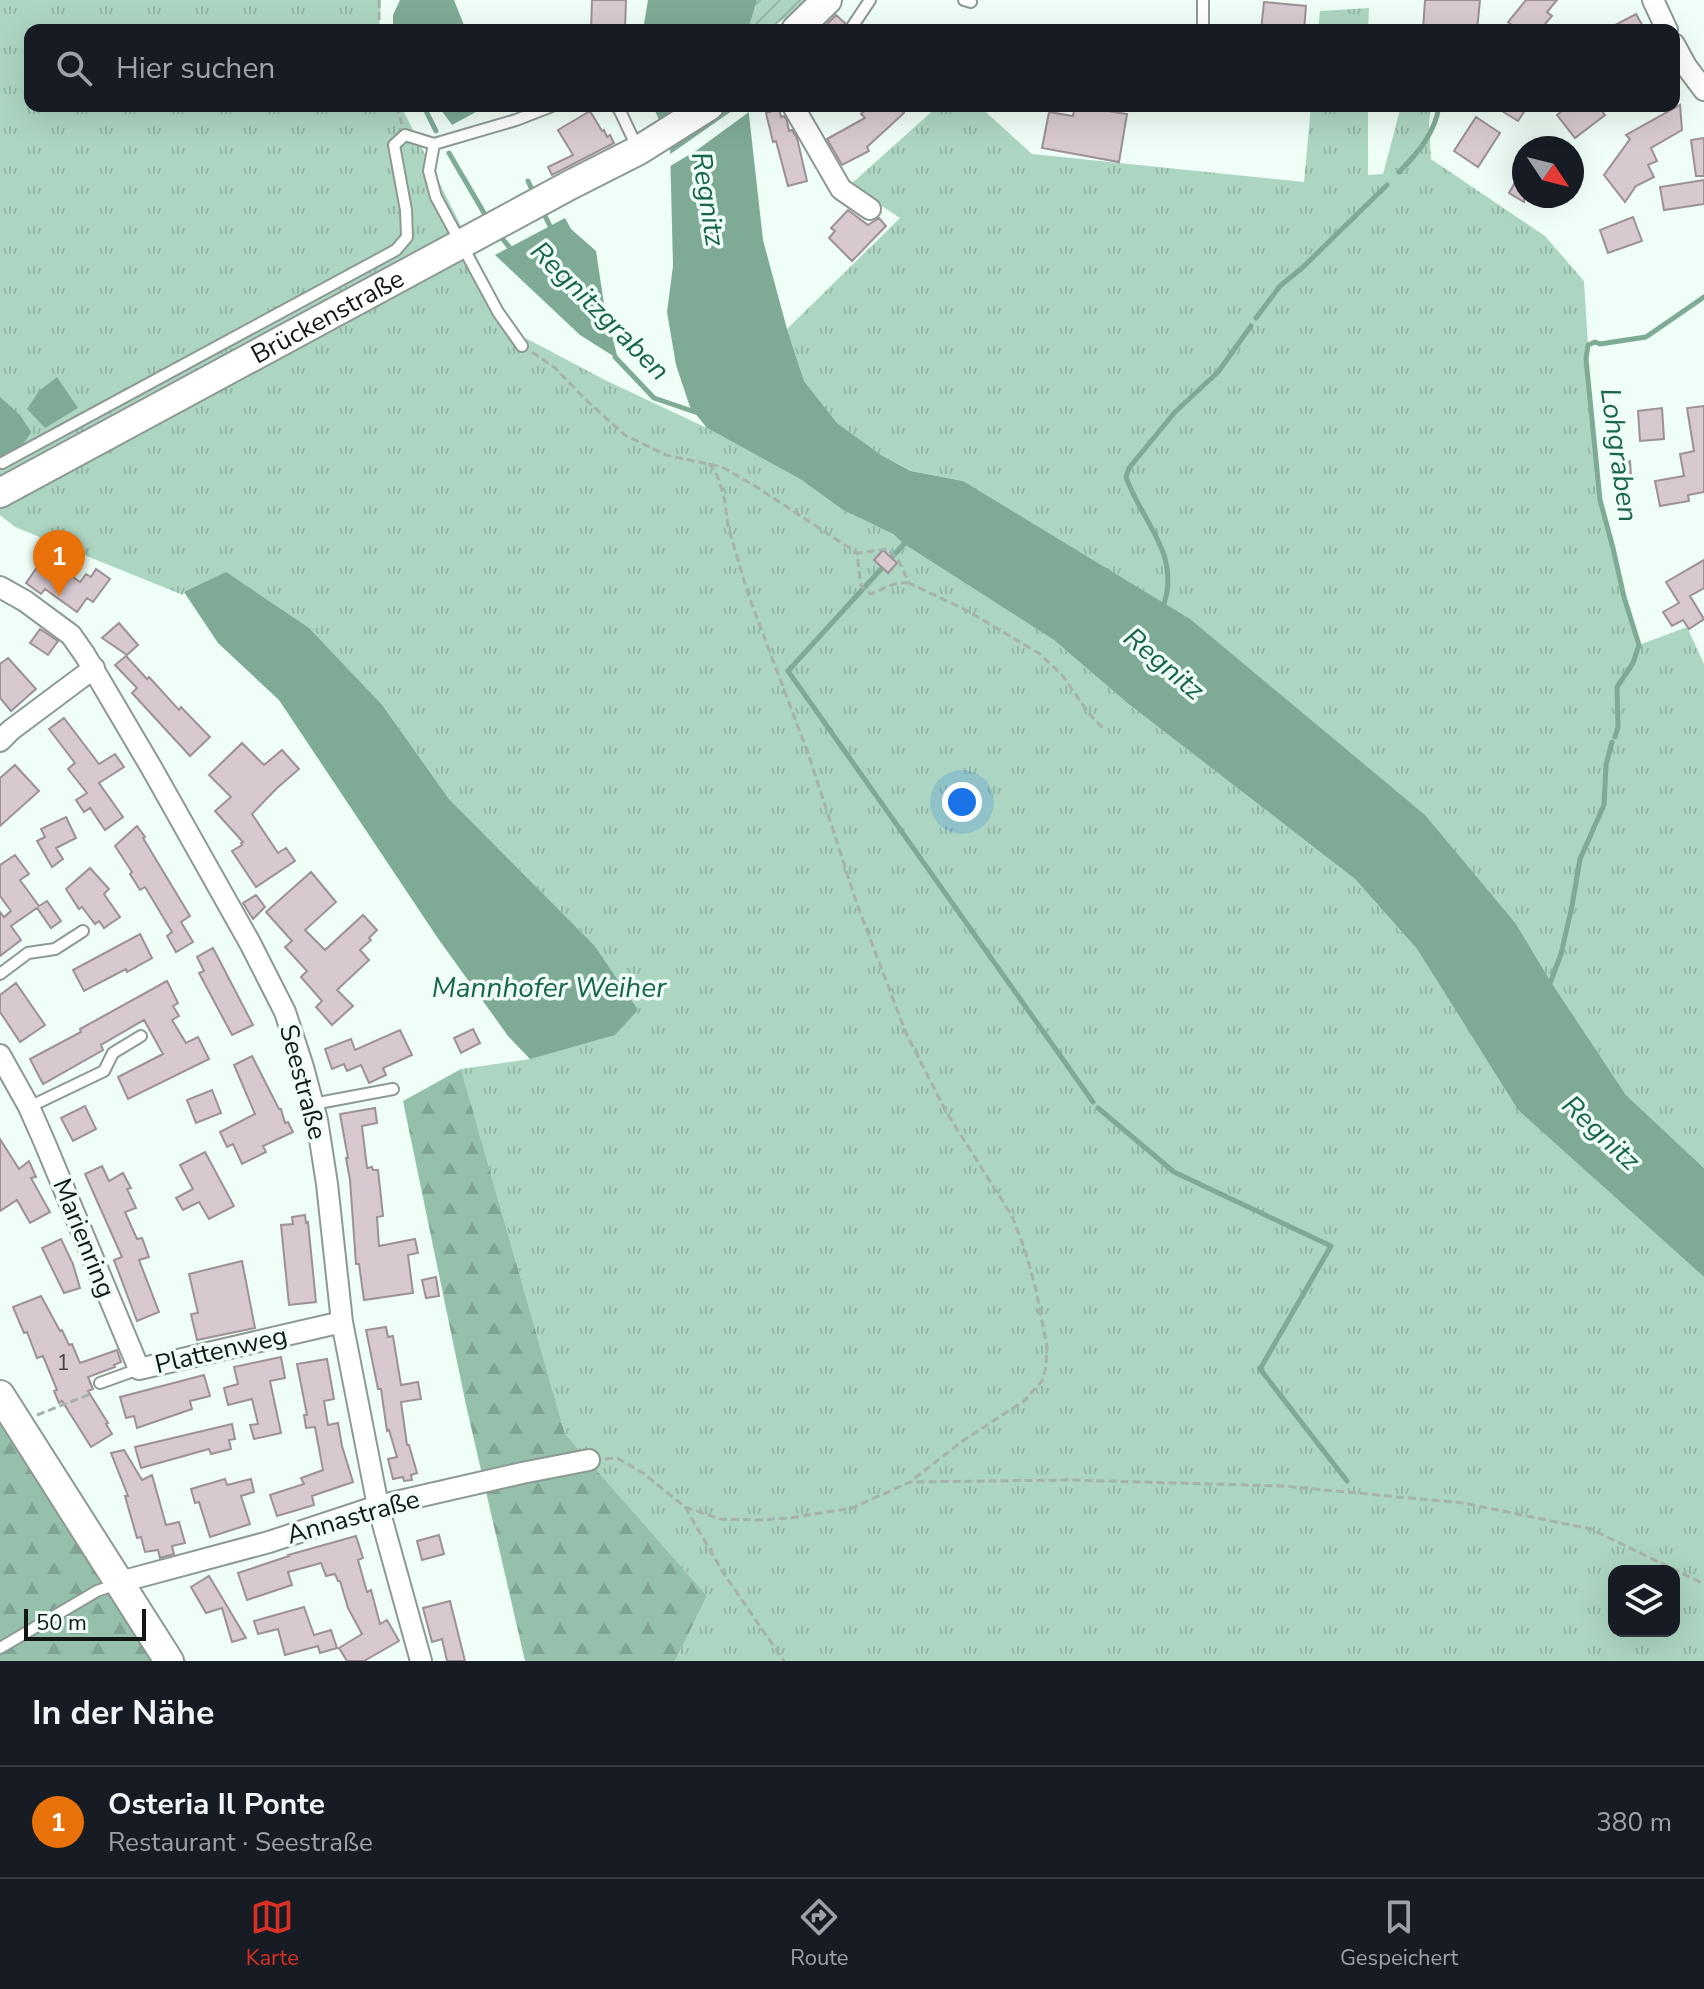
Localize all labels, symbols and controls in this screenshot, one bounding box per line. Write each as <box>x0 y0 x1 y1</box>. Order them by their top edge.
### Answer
search box <box>24 24 1680 112</box>
icon: search <box>52 46 96 90</box>
text: Hier suchen <box>116 48 275 89</box>
north arrow <box>1512 136 1584 208</box>
water label: Regnitz <box>682 149 734 249</box>
water label: Regnitzgraben <box>522 233 678 389</box>
street label: Brückenstraße <box>245 261 410 372</box>
water label: Lohgraben <box>1591 386 1647 524</box>
pin: 1 <box>33 530 85 596</box>
water label: Regnitz <box>1115 619 1213 709</box>
your location <box>942 782 982 822</box>
water label: Mannhofer Weiher <box>432 969 667 1007</box>
street label: Seestraße <box>271 1021 335 1143</box>
water label: Regnitz <box>1553 1087 1649 1179</box>
street label: Marienring <box>44 1173 124 1303</box>
street label: Plattenweg <box>151 1318 291 1382</box>
house number: 1 <box>56 1348 70 1378</box>
street label: Annastraße <box>283 1481 423 1553</box>
map controls <box>1608 1565 1680 1637</box>
button: layers <box>1608 1565 1680 1637</box>
scale bar <box>24 1605 146 1641</box>
text: 50 m <box>36 1608 87 1638</box>
text: In der Nähe <box>32 1690 214 1736</box>
text: Osteria Il Ponte <box>108 1784 325 1825</box>
text: 1 <box>50 1805 66 1840</box>
text: 380 m <box>1596 1805 1672 1840</box>
text: Restaurant · Seestraße <box>108 1825 373 1860</box>
tab: Karte <box>246 1895 299 1973</box>
tab: Route <box>790 1895 849 1973</box>
tab: Gespeichert <box>1340 1895 1458 1973</box>

